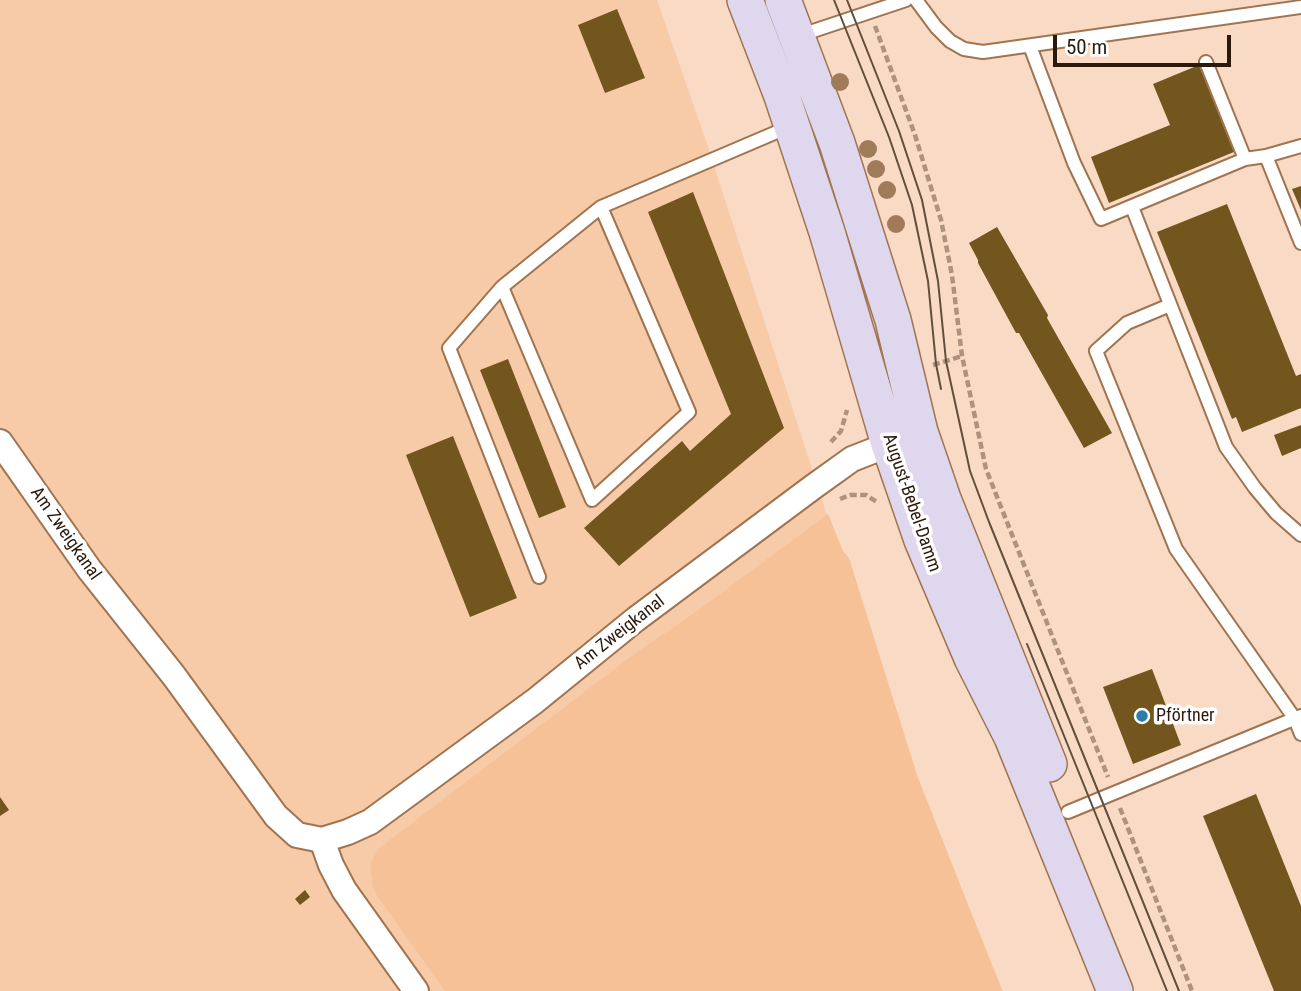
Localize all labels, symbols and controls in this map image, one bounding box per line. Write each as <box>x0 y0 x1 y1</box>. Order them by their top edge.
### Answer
scale bar <box>1056 21 1234 65</box>
text: 50 m <box>1066 35 1107 59</box>
street label: August-Bebel-Damm <box>877 431 945 575</box>
street label: Am Zweigkanal <box>25 483 105 585</box>
street label: Am Zweigkanal <box>571 591 669 675</box>
place label: Pförtner <box>1156 705 1215 727</box>
marker: Pförtner <box>1134 708 1150 724</box>

